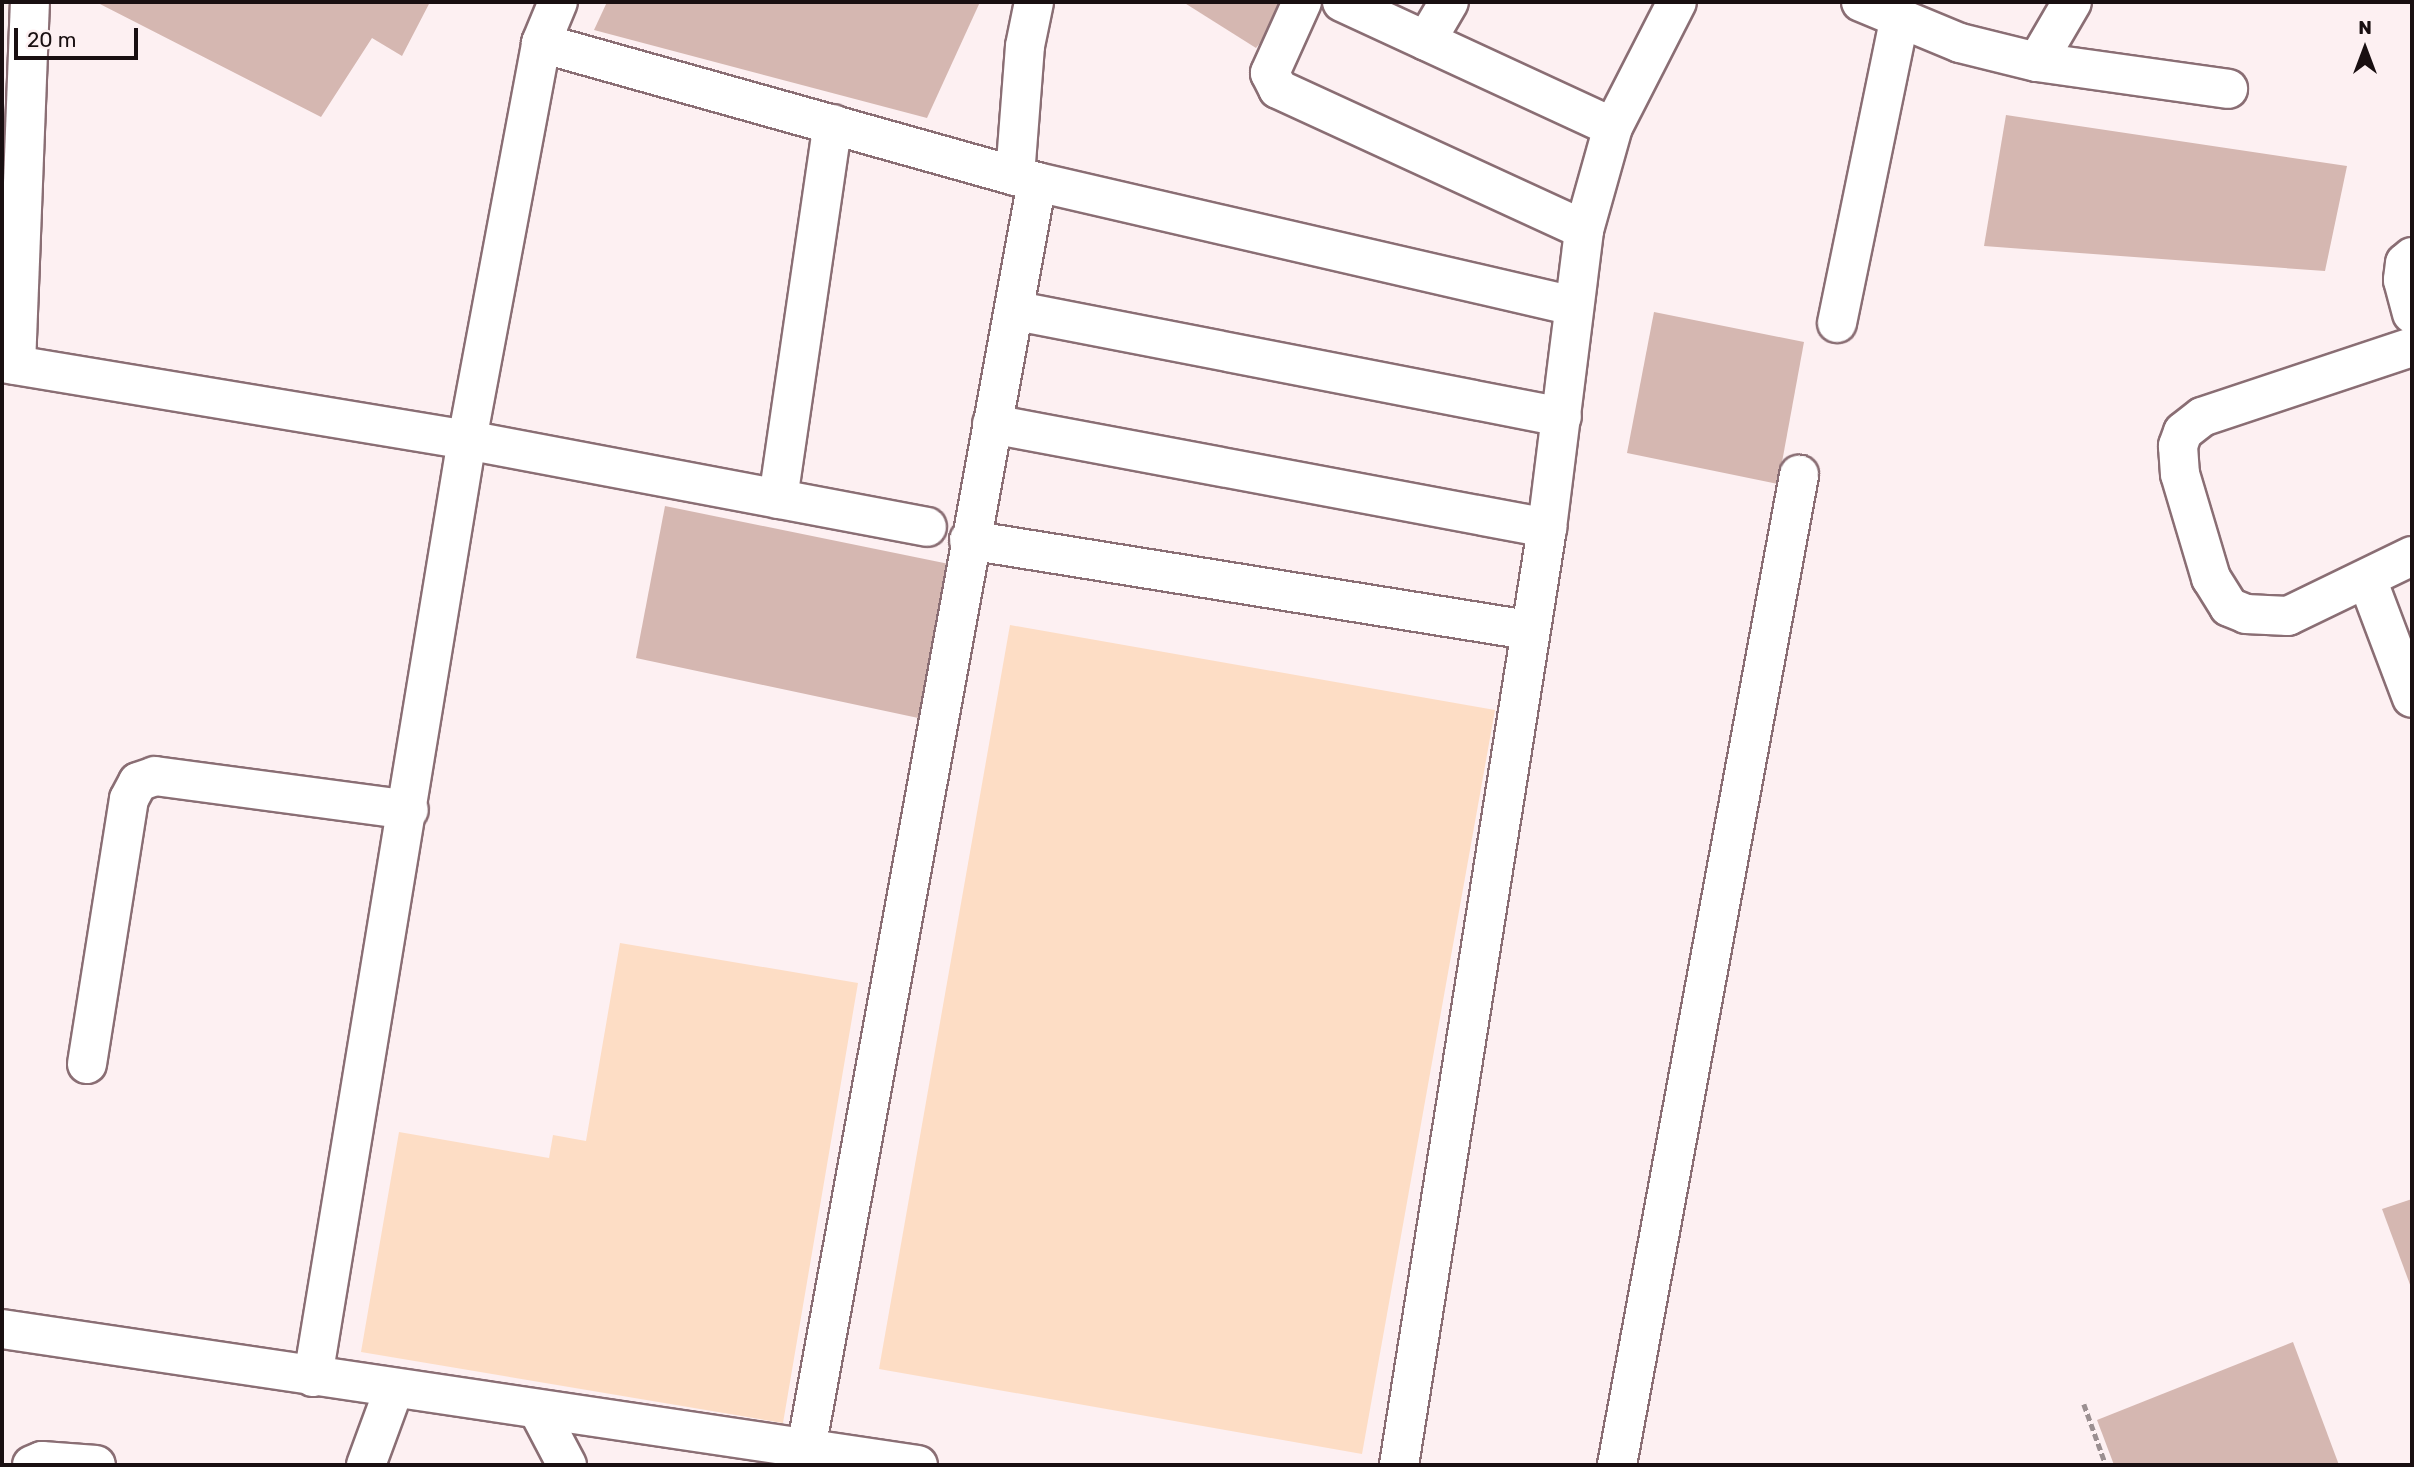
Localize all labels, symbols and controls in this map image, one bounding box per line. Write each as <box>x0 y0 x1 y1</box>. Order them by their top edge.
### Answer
scale bar <box>18 14 142 58</box>
north arrow <box>2330 14 2400 84</box>
text: N <box>2358 16 2372 39</box>
text: 20 m <box>27 27 76 52</box>

